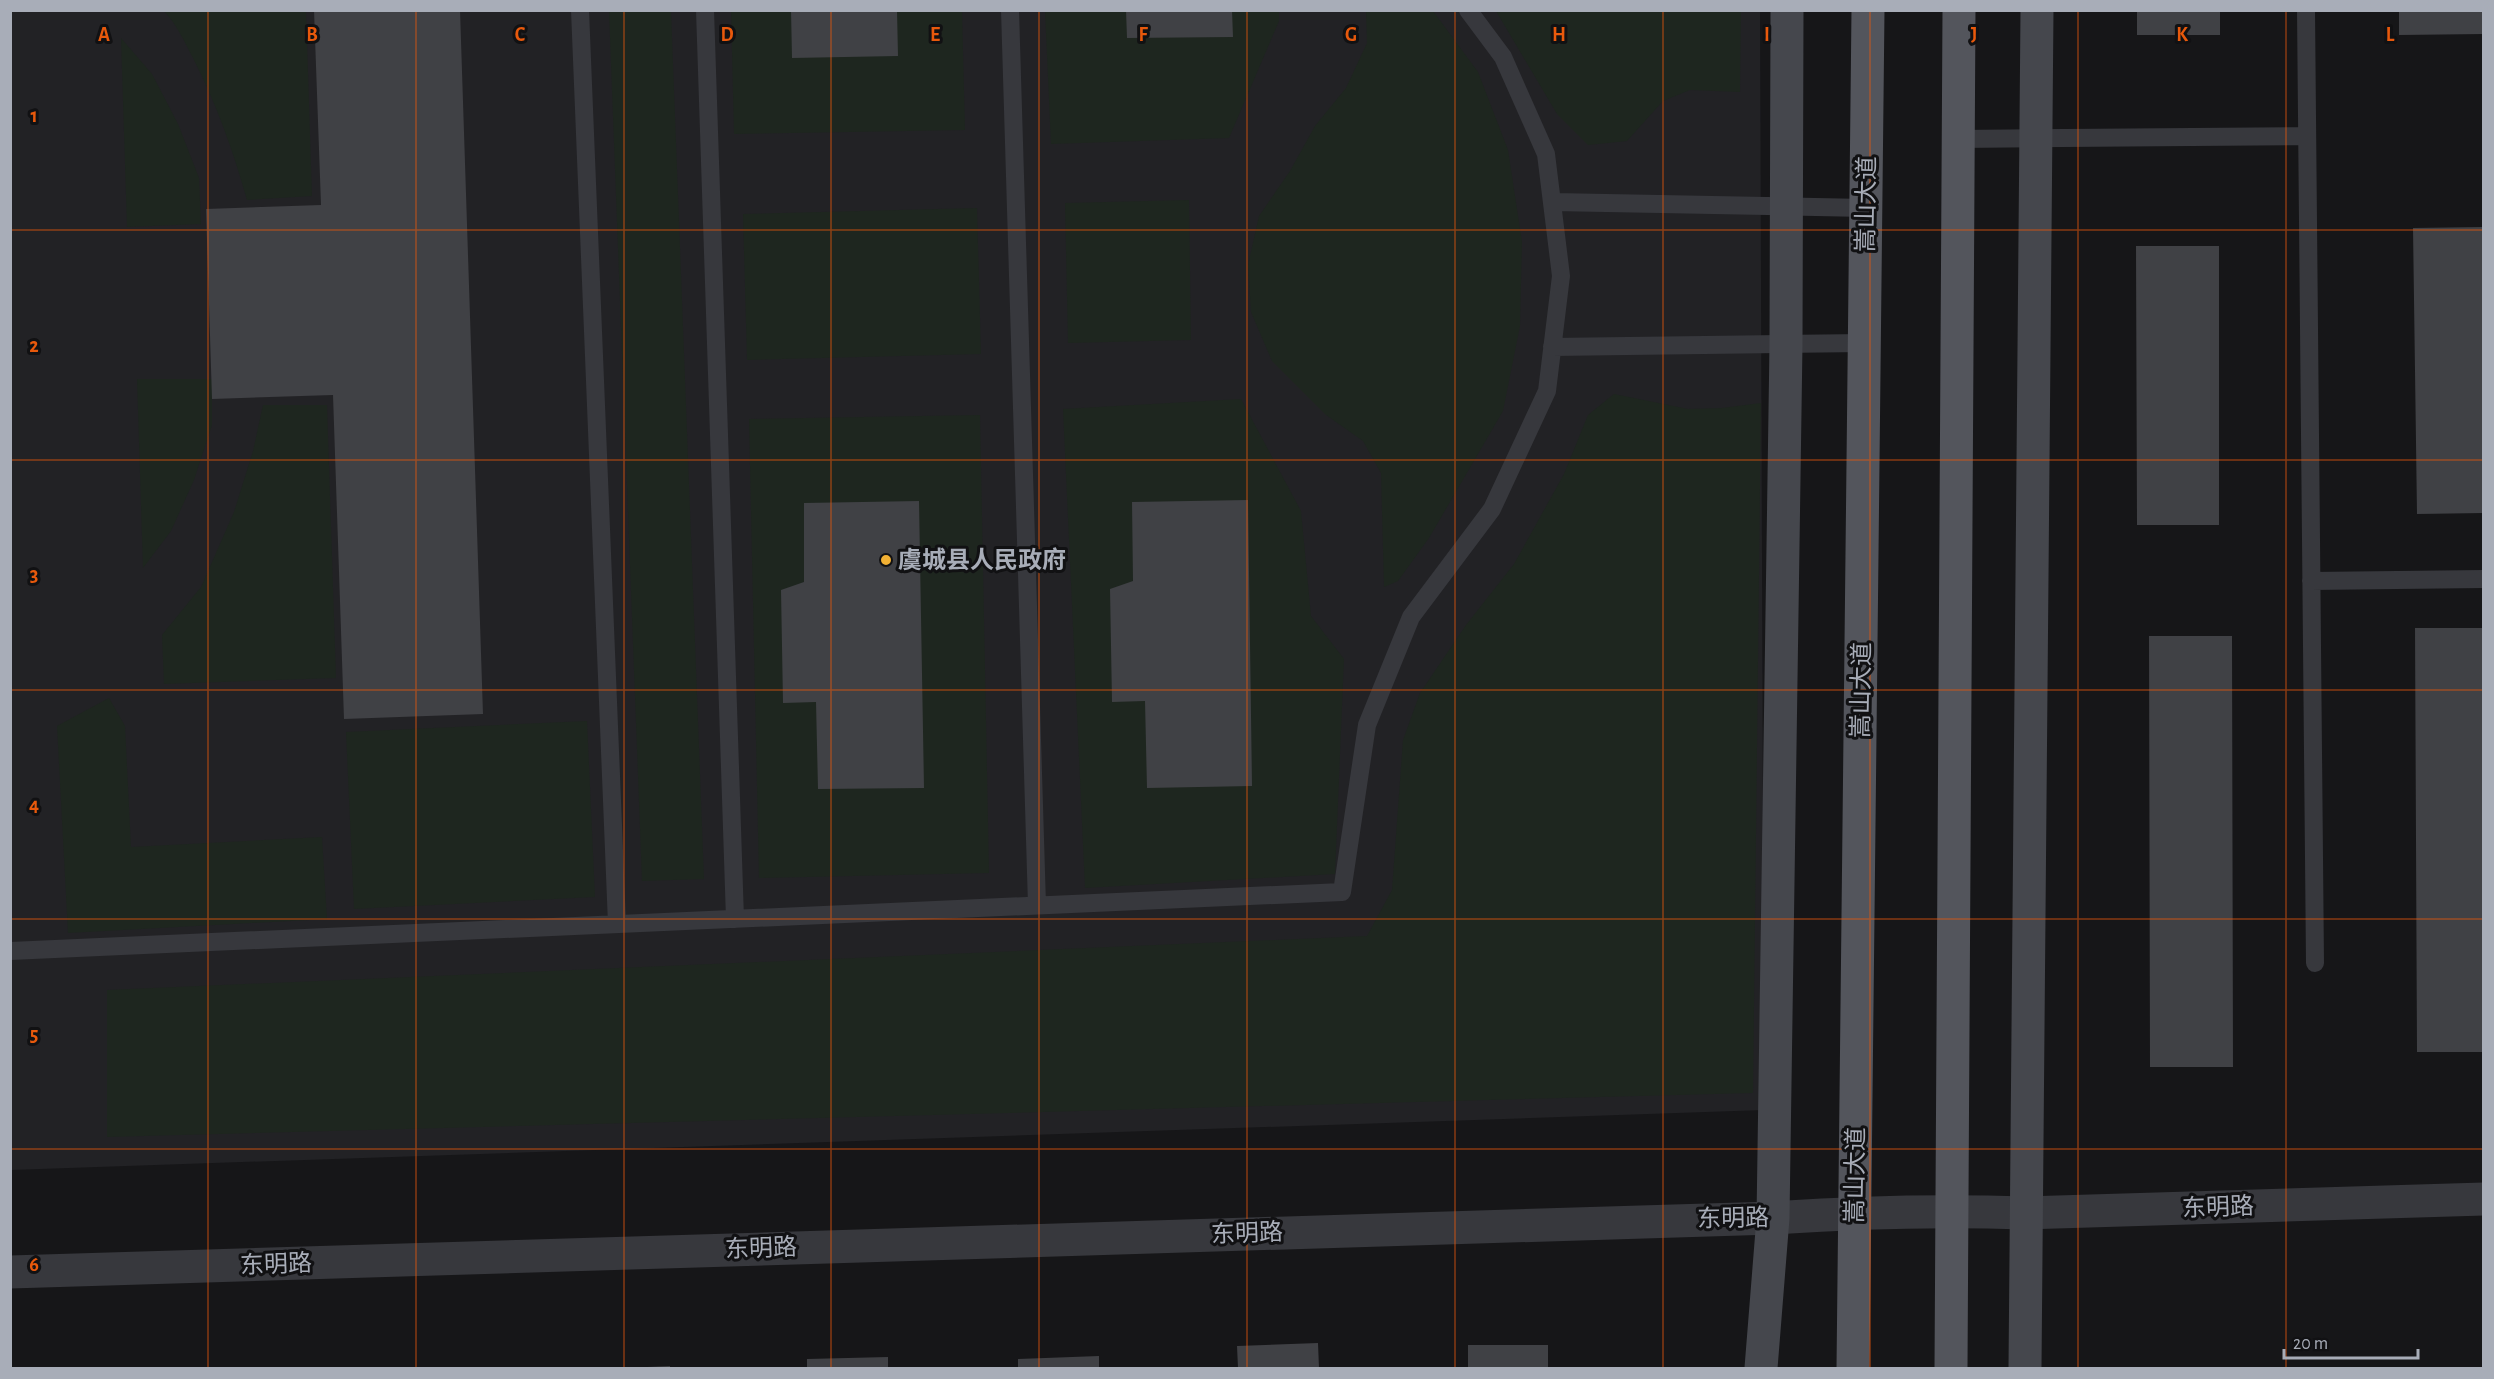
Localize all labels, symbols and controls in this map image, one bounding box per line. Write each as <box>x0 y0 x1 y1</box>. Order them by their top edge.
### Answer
text: A <box>98 25 110 45</box>
text: B <box>306 25 318 45</box>
text: C <box>515 25 526 45</box>
text: D <box>720 25 734 45</box>
text: E <box>930 25 940 45</box>
text: F <box>1138 25 1148 45</box>
text: G <box>1345 25 1357 45</box>
text: H <box>1552 25 1566 45</box>
text: I <box>1764 25 1770 45</box>
text: J <box>1971 25 1977 45</box>
text: K <box>2176 25 2188 45</box>
text: L <box>2386 25 2395 45</box>
text: 1 <box>30 106 38 126</box>
street label: 嵩山大道 <box>1852 156 1880 252</box>
text: 2 <box>29 336 39 356</box>
place label: 虞城县人民政府 <box>898 547 1066 573</box>
marker: 虞城县人民政府 <box>879 553 893 567</box>
text: 3 <box>30 565 38 585</box>
street label: 嵩山大道 <box>1847 642 1875 738</box>
text: 4 <box>29 795 39 815</box>
text: 5 <box>30 1025 38 1045</box>
street label: 嵩山大道 <box>1841 1127 1869 1223</box>
street label: 东明路 <box>2182 1193 2254 1221</box>
street label: 东明路 <box>1697 1204 1769 1232</box>
street label: 东明路 <box>1211 1219 1283 1247</box>
street label: 东明路 <box>725 1234 797 1262</box>
street label: 东明路 <box>240 1250 312 1278</box>
text: 6 <box>29 1255 39 1275</box>
scale bar <box>2284 1322 2418 1360</box>
text: 20 m <box>2293 1335 2328 1353</box>

